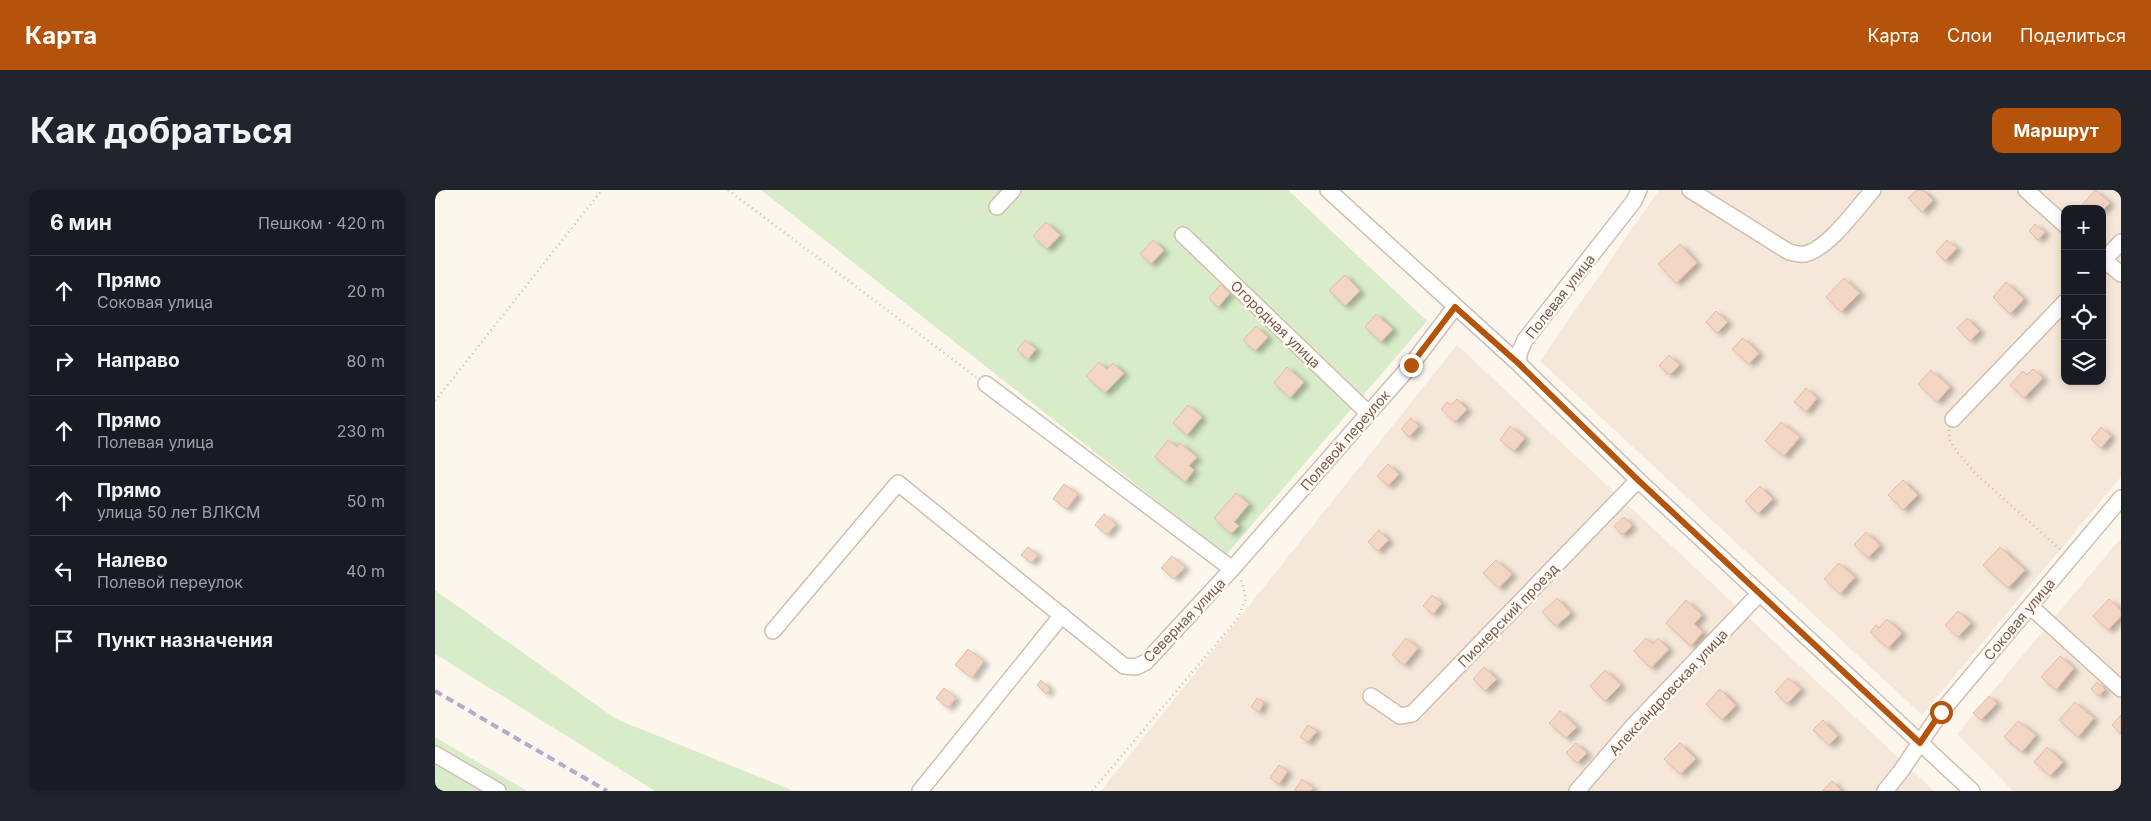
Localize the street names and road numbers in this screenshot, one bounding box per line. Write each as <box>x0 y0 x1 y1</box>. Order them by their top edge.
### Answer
street label: Полевая улица <box>1522 250 1598 342</box>
street label: Огородная улица <box>1228 277 1324 371</box>
street label: Полевой переулок <box>1297 386 1394 494</box>
street label: Пионерский проезд <box>1454 560 1562 670</box>
street label: Северная улица <box>1139 574 1229 666</box>
street label: Соковая улица <box>1980 575 2058 663</box>
street label: Александровская улица <box>1605 625 1731 759</box>

